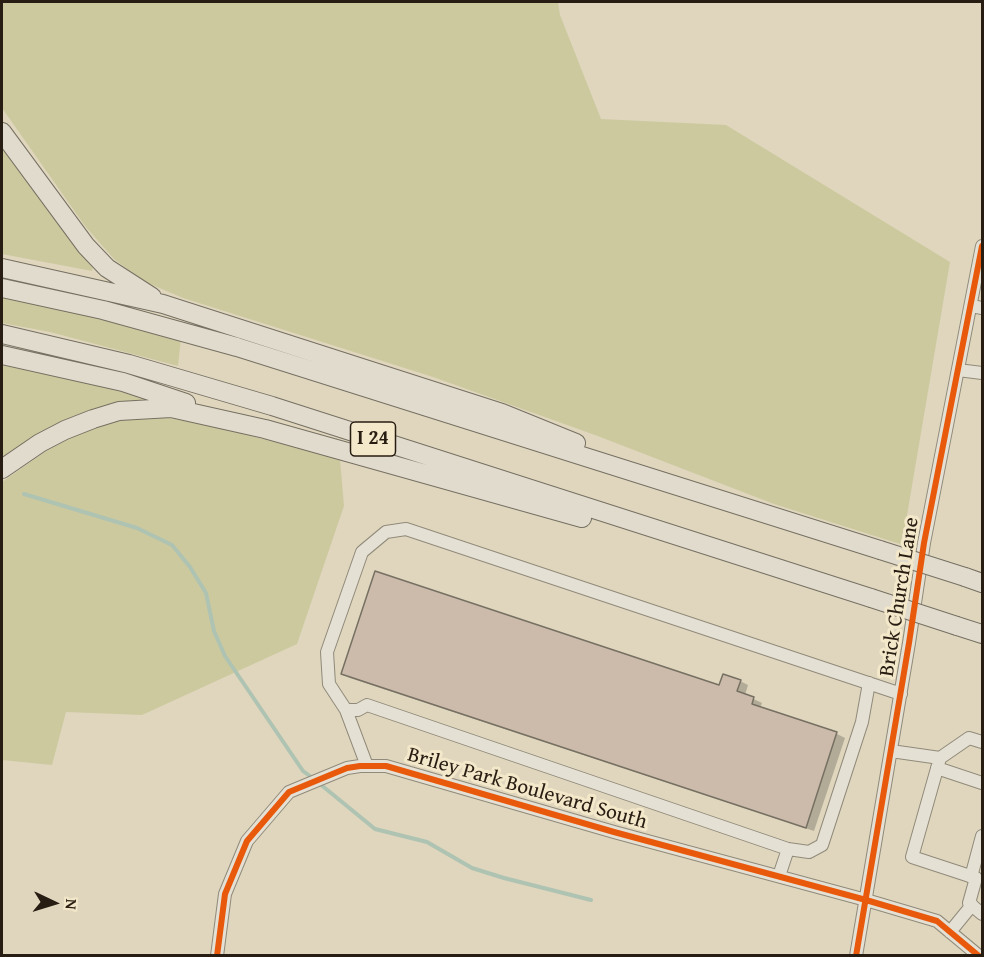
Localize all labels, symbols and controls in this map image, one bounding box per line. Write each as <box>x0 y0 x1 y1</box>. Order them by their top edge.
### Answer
road number: I 24 <box>350 422 395 456</box>
street label: Brick Church Lane <box>875 516 925 678</box>
street label: Briley Park Boulevard South <box>404 743 650 835</box>
north arrow <box>24 873 84 933</box>
text: N <box>60 898 84 910</box>

